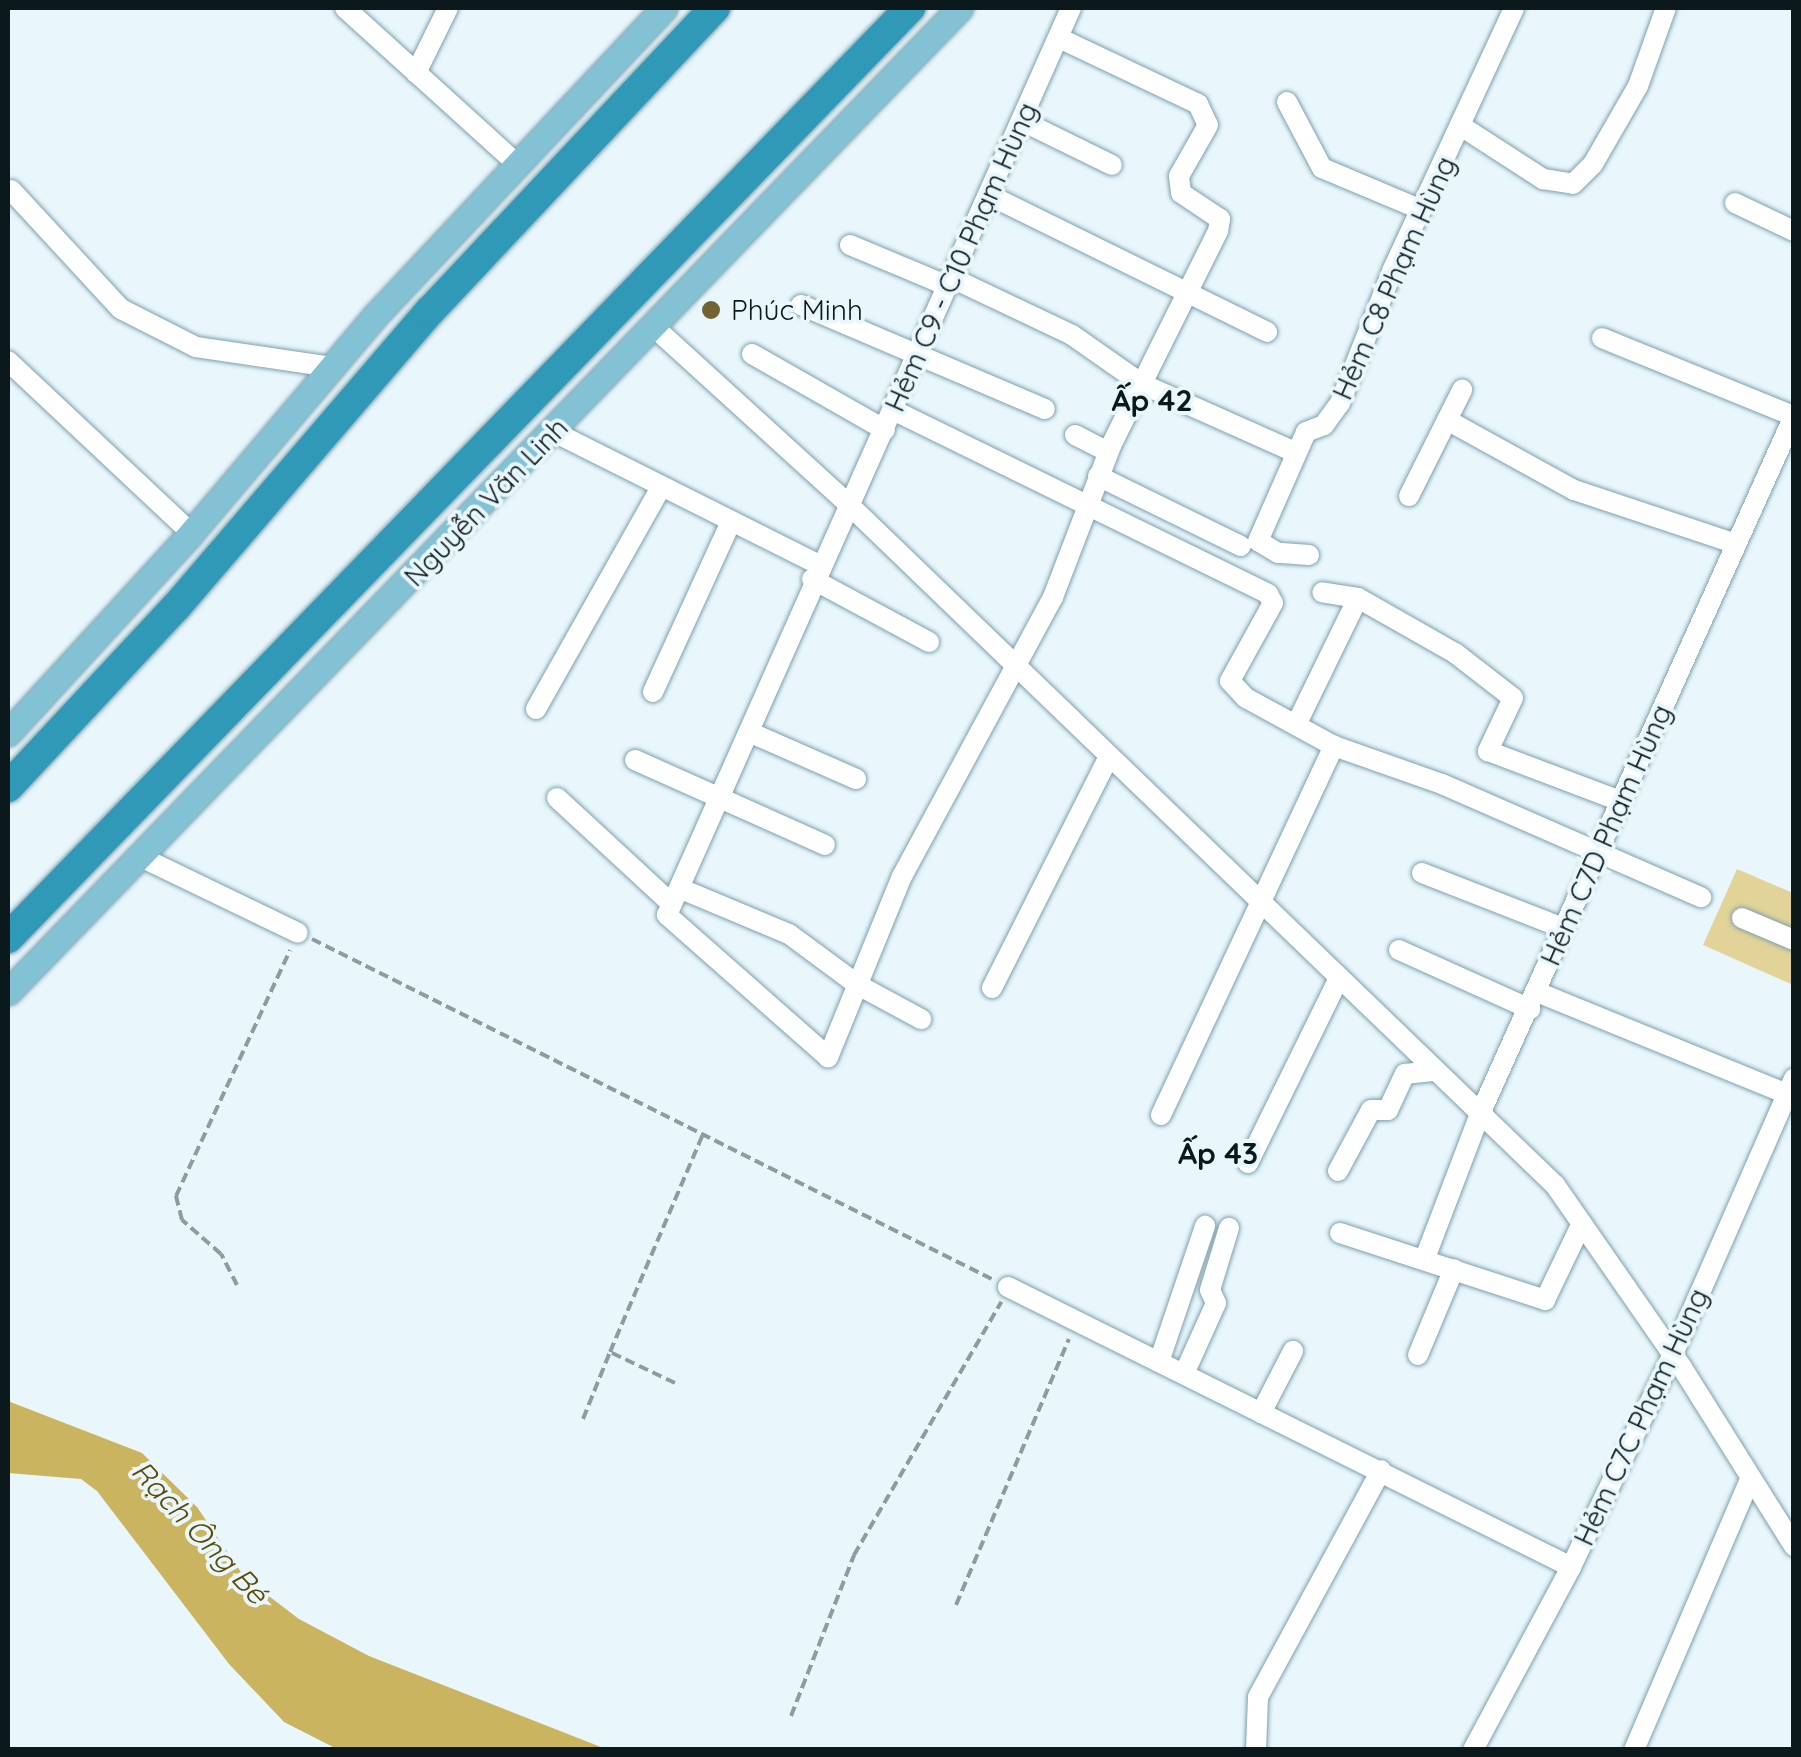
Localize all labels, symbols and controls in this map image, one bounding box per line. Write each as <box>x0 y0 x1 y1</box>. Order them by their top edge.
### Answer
street label: Hẻm C9 - C10 Phạm Hùng <box>878 97 1044 417</box>
street label: Hẻm C8 Phạm Hùng <box>1325 151 1463 405</box>
place label: Phúc Minh <box>731 293 863 327</box>
marker: Phúc Minh <box>700 299 722 321</box>
district label: Ấp 42 <box>1111 382 1193 418</box>
street label: Nguyễn Văn Linh <box>397 411 575 593</box>
street label: Hẻm C7D Phạm Hùng <box>1533 699 1679 971</box>
district label: Ấp 43 <box>1178 1135 1258 1171</box>
street label: Hẻm C7C Phạm Hùng <box>1567 1283 1715 1551</box>
water label: Rạch Ông Bé <box>124 1453 276 1611</box>

